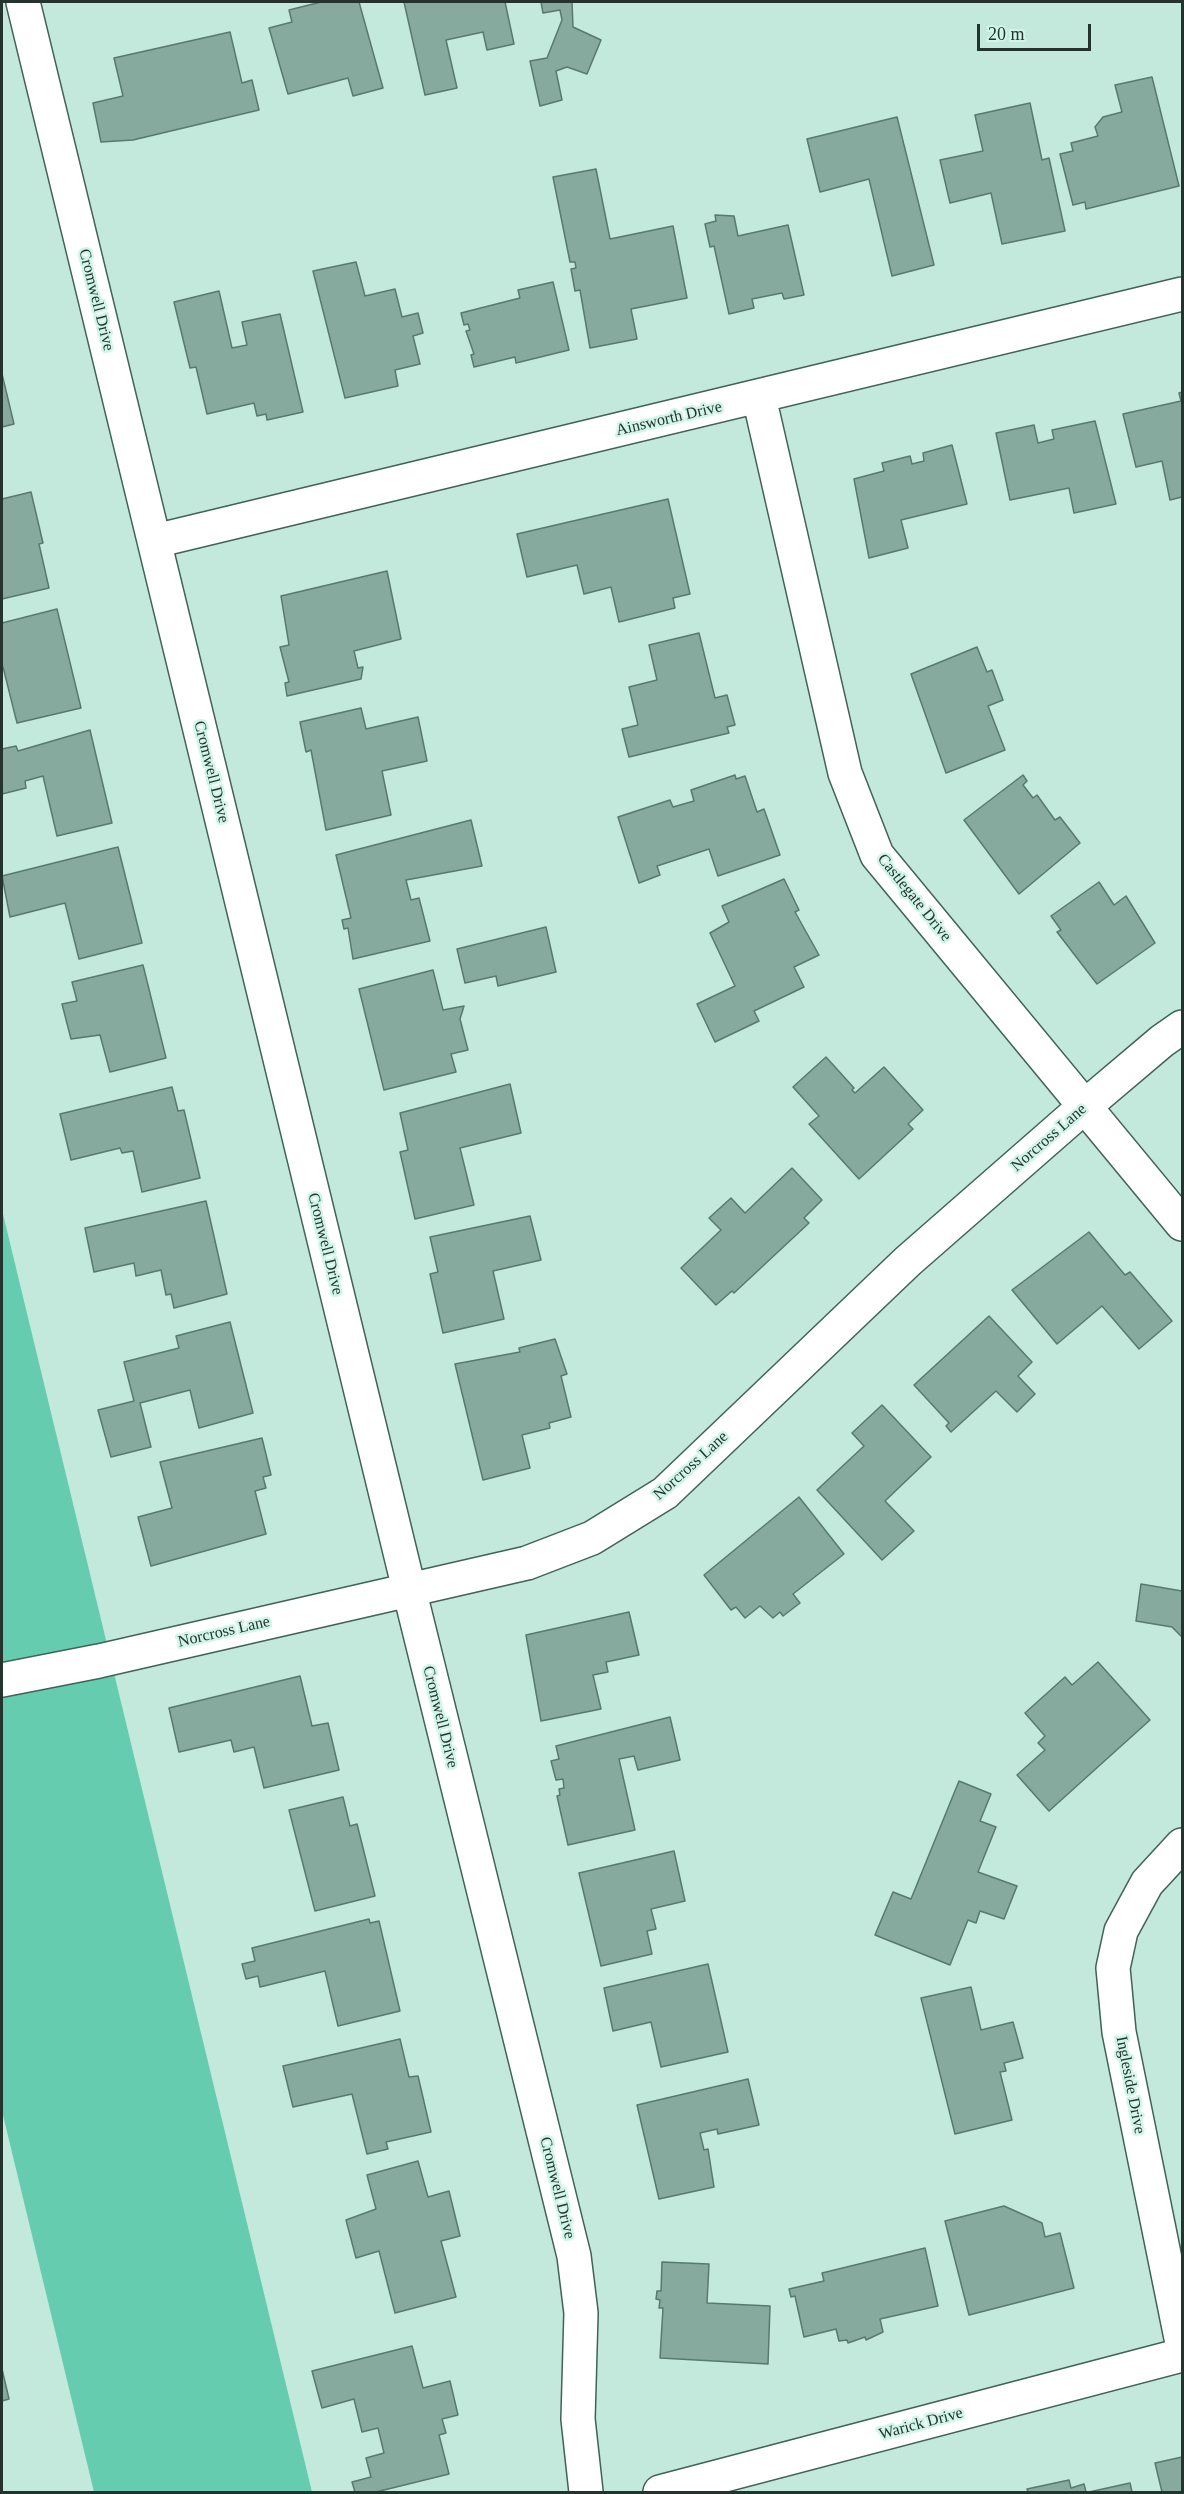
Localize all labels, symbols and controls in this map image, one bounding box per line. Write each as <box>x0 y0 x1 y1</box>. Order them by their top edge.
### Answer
scale bar <box>980 12 1094 50</box>
text: 20 m <box>988 24 1025 44</box>
street label: Cromwell Drive <box>74 247 118 353</box>
street label: Ainsworth Drive <box>614 398 724 440</box>
street label: Cromwell Drive <box>189 719 233 825</box>
street label: Castlegate Drive <box>873 850 955 946</box>
street label: Norcross Lane <box>1007 1100 1091 1176</box>
street label: Cromwell Drive <box>303 1191 347 1297</box>
street label: Norcross Lane <box>650 1428 732 1504</box>
street label: Norcross Lane <box>176 1612 272 1652</box>
street label: Cromwell Drive <box>418 1664 462 1770</box>
street label: Ingleside Drive <box>1111 2035 1149 2135</box>
street label: Cromwell Drive <box>535 2135 579 2241</box>
street label: Warick Drive <box>877 2404 965 2444</box>

